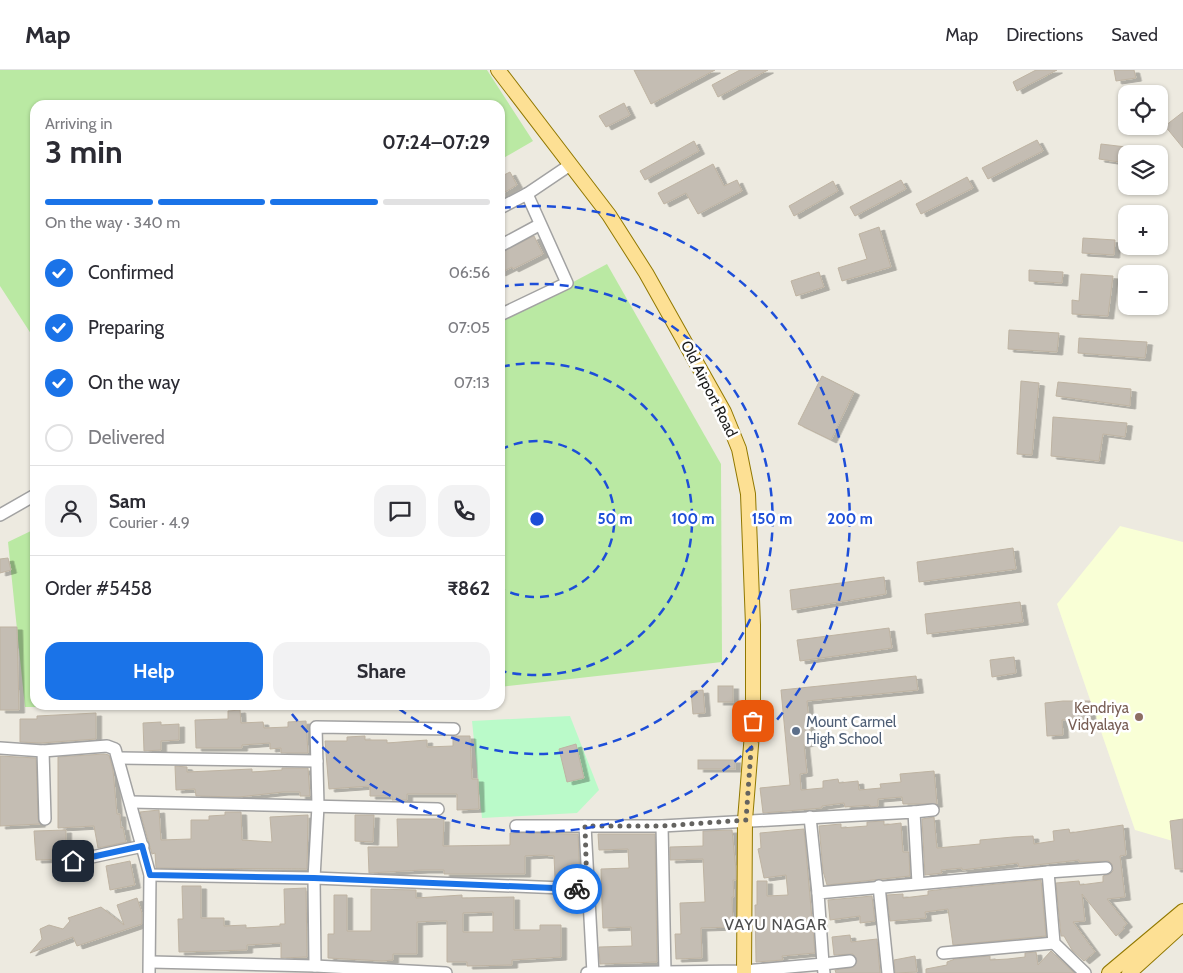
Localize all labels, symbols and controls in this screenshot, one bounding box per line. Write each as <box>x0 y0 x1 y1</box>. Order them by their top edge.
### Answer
text: Map <box>25 20 71 49</box>
text: Map <box>945 24 978 46</box>
text: Directions <box>1006 24 1083 46</box>
text: Saved <box>1111 24 1158 46</box>
map controls <box>1118 85 1168 315</box>
button: locate <box>1118 85 1168 135</box>
text: Arriving in <box>45 114 112 133</box>
text: 07:24–07:29 <box>382 131 490 154</box>
text: 3 min <box>45 132 123 171</box>
button: layers <box>1118 145 1168 195</box>
button: + <box>1118 205 1168 255</box>
text: On the way · 340 m <box>45 213 180 232</box>
icon: check <box>45 259 73 287</box>
text: Confirmed <box>88 261 174 284</box>
text: 06:56 <box>449 263 490 282</box>
button: − <box>1118 265 1168 315</box>
icon: check <box>45 314 73 342</box>
text: Preparing <box>88 316 164 339</box>
text: 07:05 <box>448 318 490 337</box>
street label: Old Airport Road <box>677 338 741 440</box>
icon: check <box>45 369 73 397</box>
text: On the way <box>88 371 180 394</box>
text: 07:13 <box>454 373 490 392</box>
text: Delivered <box>88 426 165 449</box>
button: person <box>45 485 97 537</box>
button: chat <box>374 485 426 537</box>
button: phone <box>438 485 490 537</box>
text: Sam <box>109 490 146 513</box>
centre of rings <box>528 510 546 528</box>
text: 50 m <box>597 510 633 528</box>
text: 100 m <box>671 510 715 528</box>
text: 150 m <box>752 510 792 528</box>
text: 200 m <box>827 510 873 528</box>
text: Courier · 4.9 <box>109 513 190 532</box>
text: Order #5458 <box>45 577 152 600</box>
text: ₹862 <box>447 577 490 600</box>
button: Help <box>45 642 263 700</box>
button: Share <box>273 642 490 700</box>
place label: Kendriya Vidyalaya <box>1068 699 1130 734</box>
pin <box>732 700 774 742</box>
icon: bag <box>739 707 767 735</box>
marker: Kendriya Vidyalaya <box>1133 711 1145 723</box>
place label: Mount Carmel High School <box>806 713 897 748</box>
marker: Mount Carmel High School <box>790 725 802 737</box>
pin <box>52 840 94 882</box>
icon: home <box>59 847 87 875</box>
courier <box>552 864 602 914</box>
icon: bike <box>563 875 591 903</box>
district label: VAYU NAGAR <box>724 915 828 934</box>

